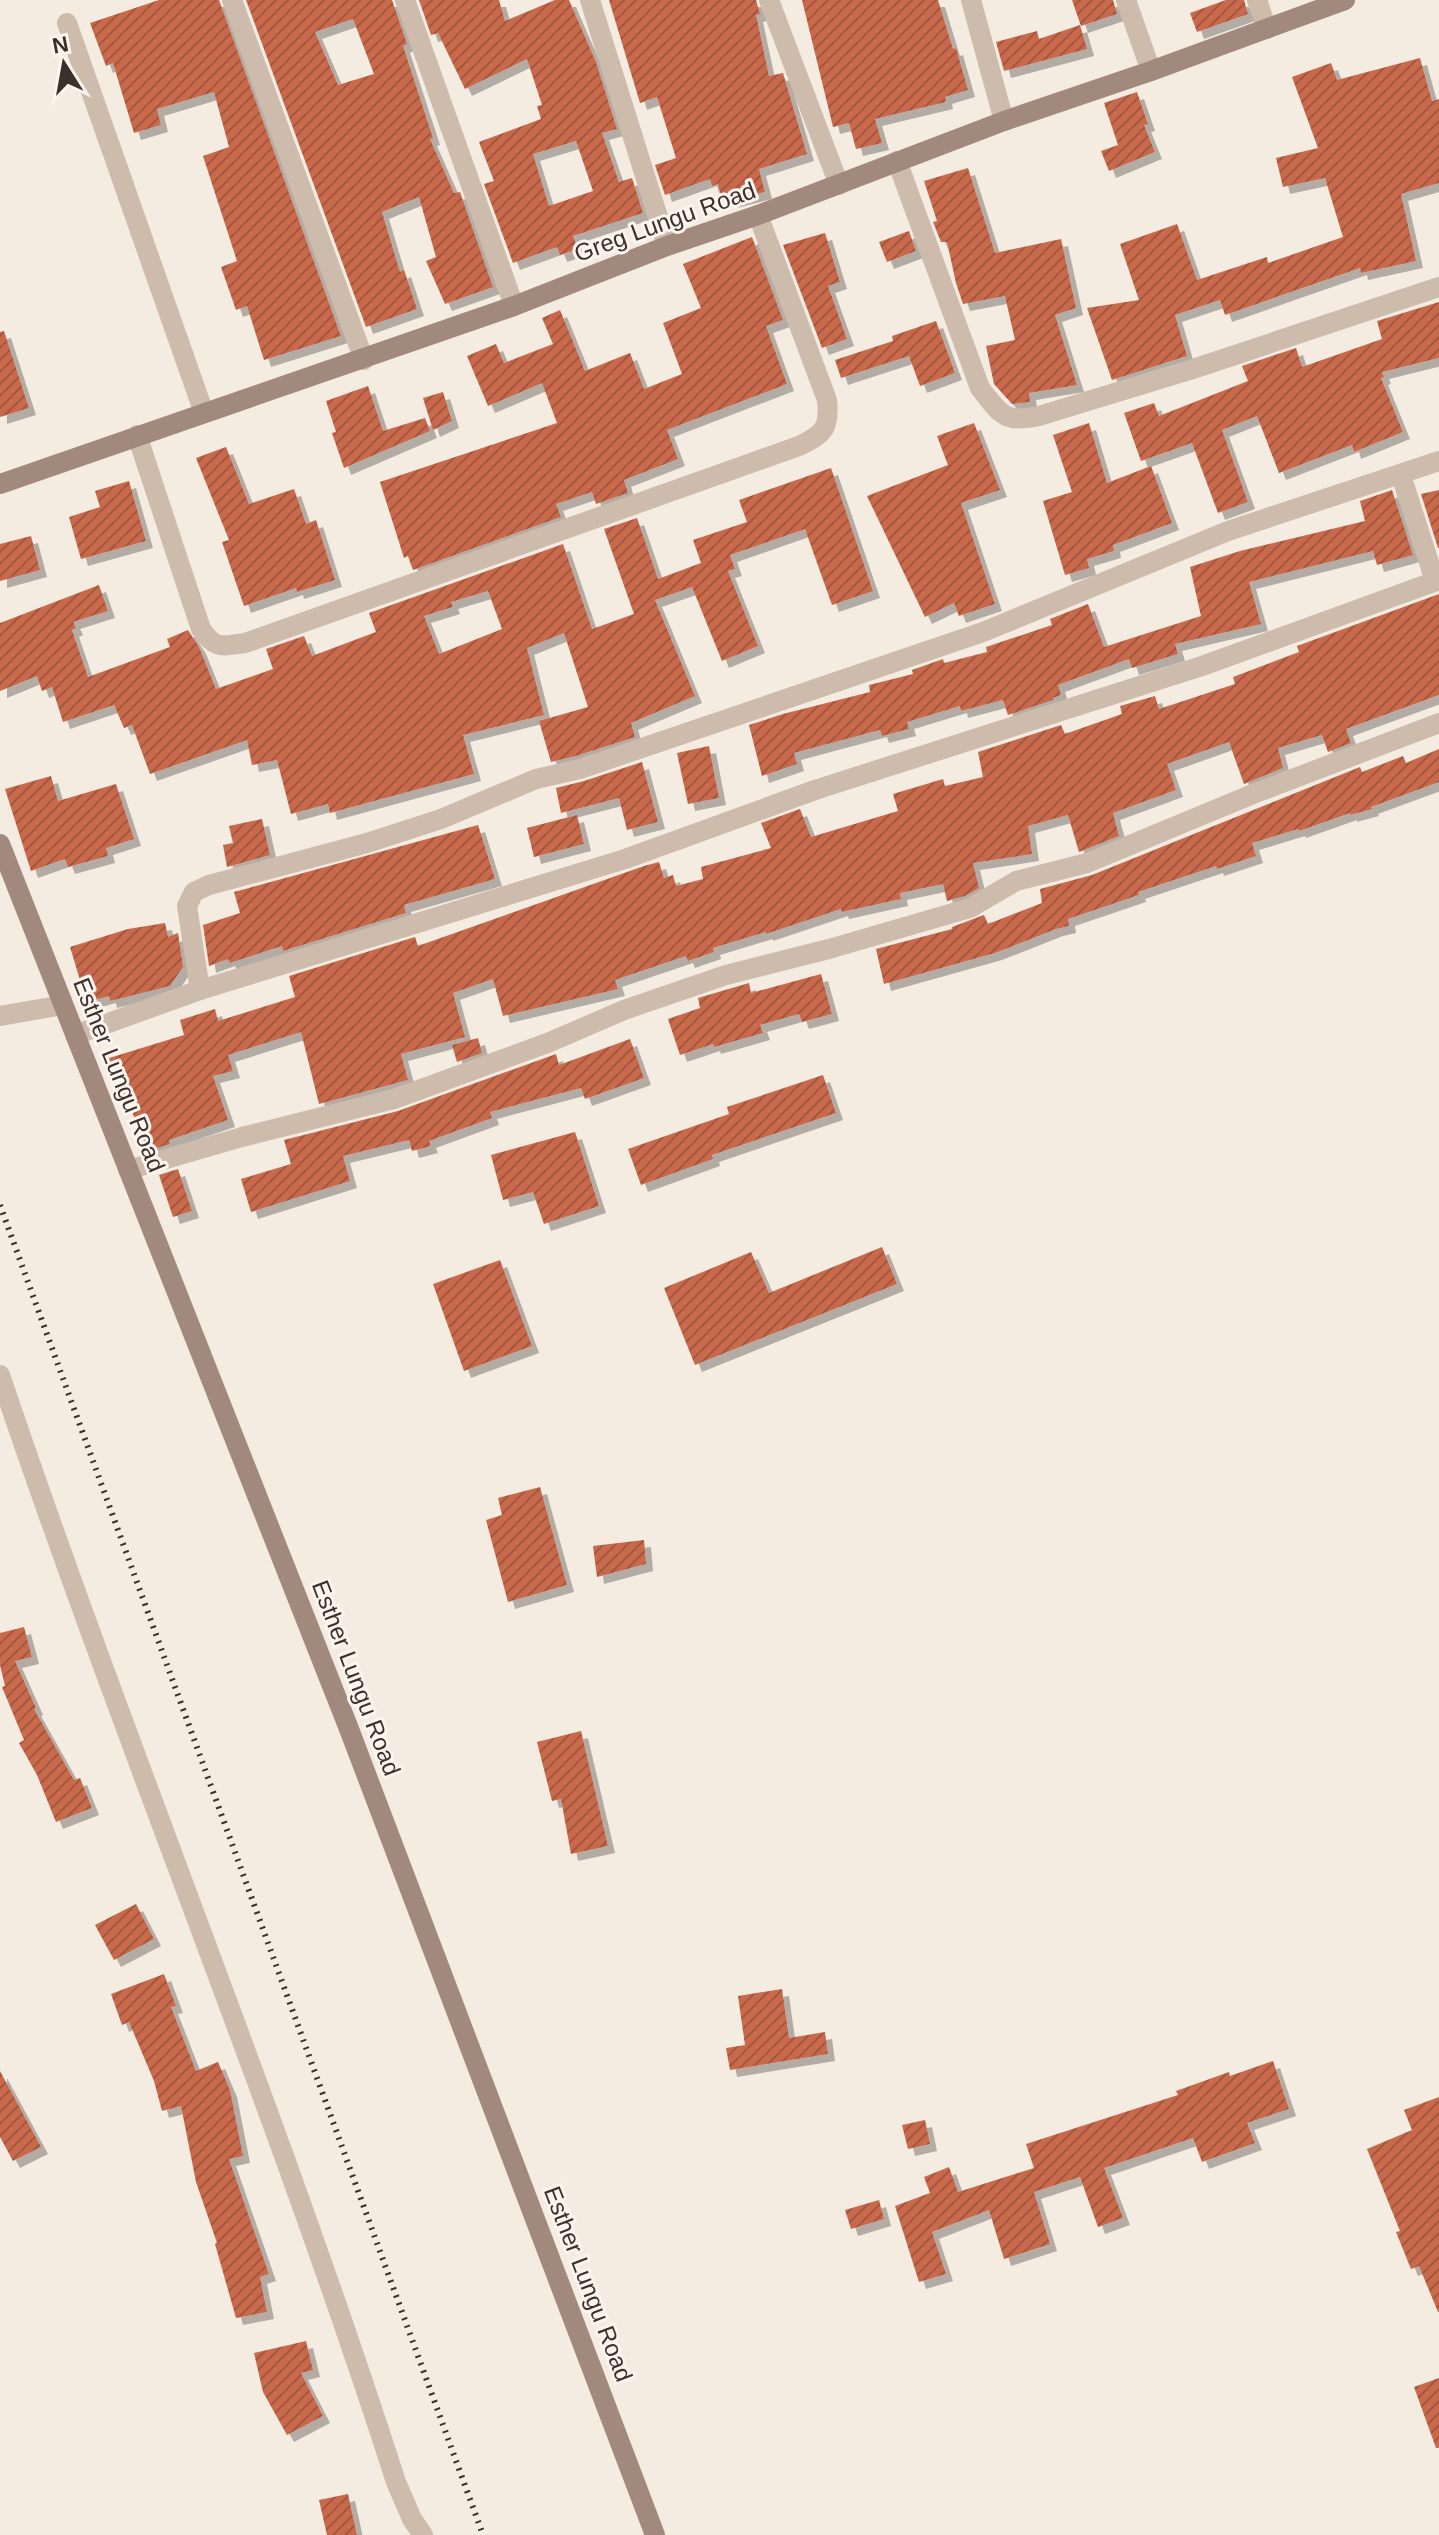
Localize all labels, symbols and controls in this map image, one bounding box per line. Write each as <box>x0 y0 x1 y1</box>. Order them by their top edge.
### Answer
north arrow <box>24 24 104 104</box>
text: N <box>50 31 70 59</box>
street label: Greg Lungu Road <box>571 176 759 267</box>
street label: Esther Lungu Road <box>68 974 171 1176</box>
street label: Esther Lungu Road <box>307 1576 406 1779</box>
street label: Esther Lungu Road <box>539 2182 638 2385</box>

